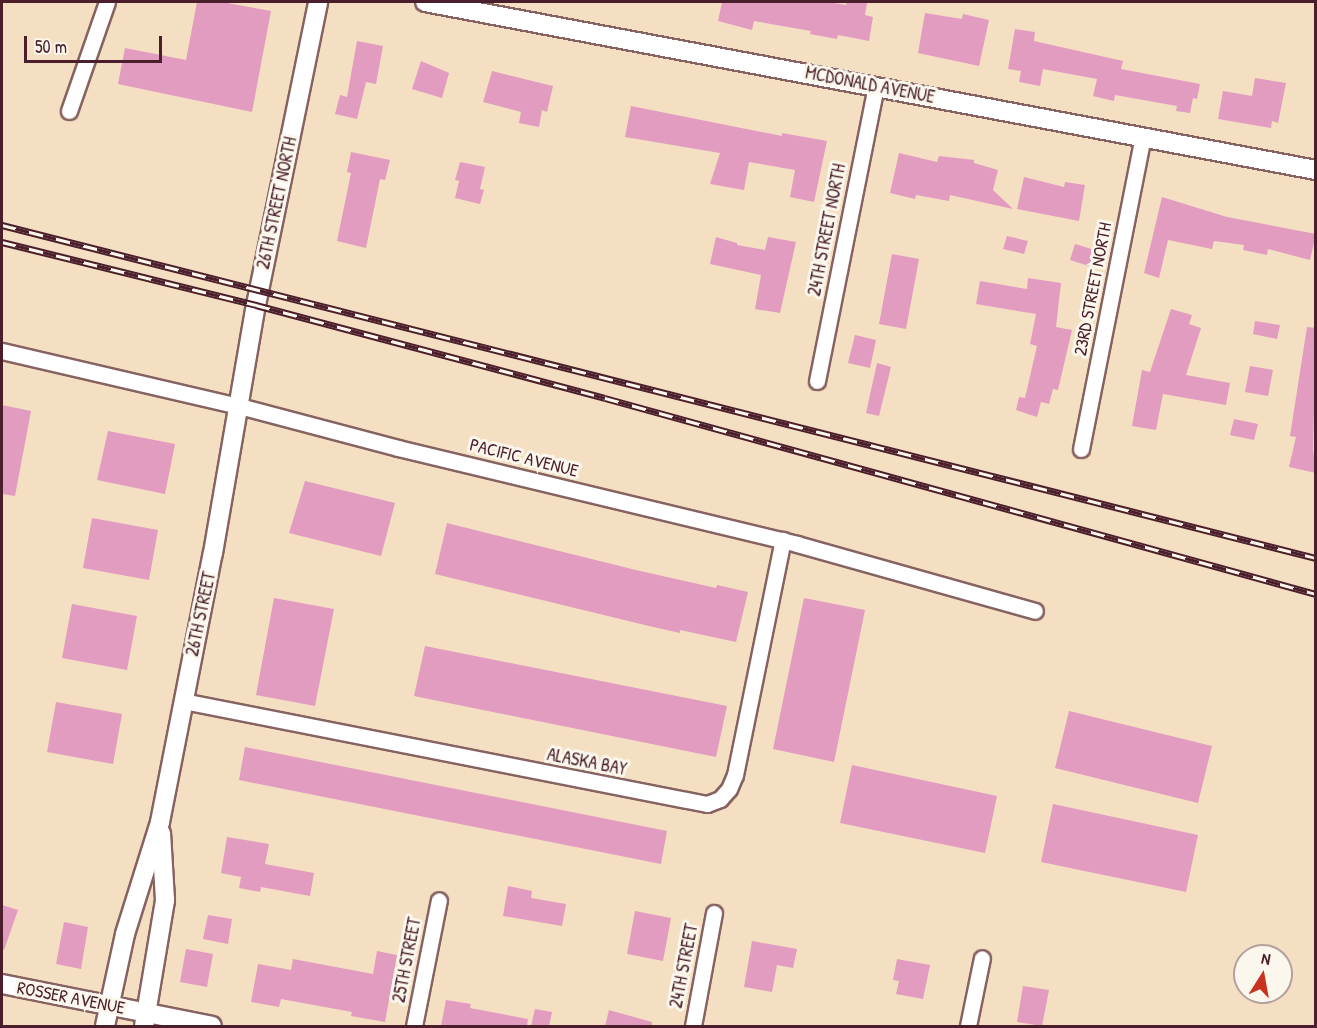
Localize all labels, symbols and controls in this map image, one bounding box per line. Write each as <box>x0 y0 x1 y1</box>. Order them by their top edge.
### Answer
scale bar <box>27 24 165 62</box>
text: 50 m <box>35 34 67 59</box>
street label: MCDONALD AVENUE <box>804 62 936 108</box>
street label: 26TH STREET NORTH <box>252 135 302 271</box>
street label: 24TH STREET NORTH <box>804 162 850 298</box>
street label: 23RD STREET NORTH <box>1069 221 1117 357</box>
street label: PACIFIC AVENUE <box>468 434 580 482</box>
street label: 26TH STREET <box>182 570 220 658</box>
street label: ALASKA BAY <box>545 744 629 780</box>
street label: 25TH STREET <box>388 916 426 1004</box>
street label: 24TH STREET <box>665 922 703 1010</box>
north arrow <box>1233 944 1293 1004</box>
text: N <box>1260 947 1272 970</box>
street label: ROSSER AVENUE <box>15 977 127 1019</box>

